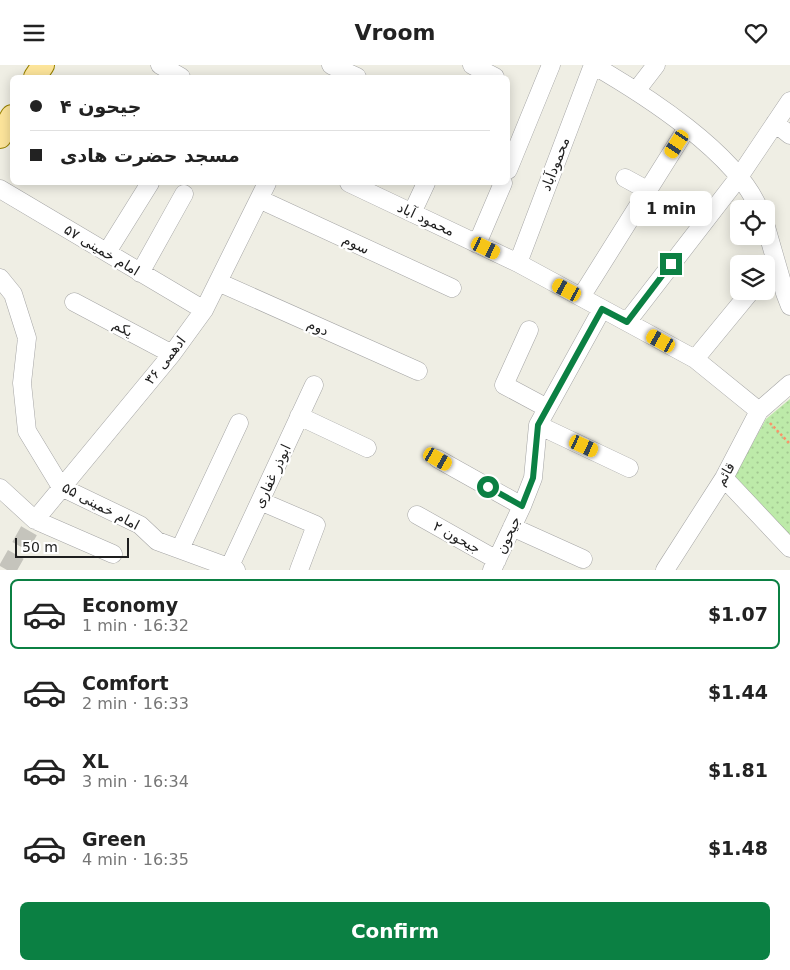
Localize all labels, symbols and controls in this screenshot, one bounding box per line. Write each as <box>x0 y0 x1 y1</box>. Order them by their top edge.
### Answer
icon: menu <box>20 19 48 47</box>
icon: heart <box>742 19 770 47</box>
text: Vroom <box>354 20 436 45</box>
text: جیحون ۴ <box>60 95 142 117</box>
car <box>662 127 691 161</box>
street label: محمودآباد <box>537 135 574 194</box>
text: مسجد حضرت هادی <box>60 144 240 166</box>
callout: 1 min <box>630 191 712 227</box>
street label: محمود آباد <box>395 199 457 240</box>
text: 1 min <box>646 199 696 218</box>
map controls <box>730 200 775 300</box>
button: locate <box>730 200 775 245</box>
street label: امام خمینی ۵۷ <box>61 221 143 279</box>
street label: سوم <box>340 231 372 258</box>
car <box>469 235 502 261</box>
route end <box>660 253 682 275</box>
button: layers <box>730 255 775 300</box>
car <box>550 276 583 304</box>
street label: دوم <box>304 315 331 340</box>
street label: یکم <box>109 316 136 341</box>
car <box>644 327 677 355</box>
street label: ادهمی ۳۶ <box>141 333 189 387</box>
car <box>567 433 600 459</box>
street label: ابوذر غفاری <box>250 441 295 511</box>
car <box>421 445 454 473</box>
street label: قائم <box>712 460 739 489</box>
route start <box>477 476 499 498</box>
street label: امام خمینی ۵۵ <box>60 479 142 533</box>
street label: جیحون <box>492 514 524 557</box>
street label: جیحون ۲ <box>430 518 483 557</box>
scale bar <box>15 535 129 558</box>
text: 50 m <box>22 539 58 555</box>
icon: car <box>22 592 67 637</box>
text: Economy <box>82 594 178 616</box>
text: $1.07 <box>708 603 768 625</box>
text: 1 min · 16:32 <box>82 616 189 635</box>
icon: car <box>22 670 67 715</box>
text: Comfort <box>82 672 169 694</box>
text: $1.44 <box>708 681 768 703</box>
text: 2 min · 16:33 <box>82 694 189 713</box>
icon: car <box>22 748 67 793</box>
text: XL <box>82 750 109 772</box>
text: $1.81 <box>708 759 768 781</box>
text: 3 min · 16:34 <box>82 772 189 791</box>
icon: car <box>22 826 67 871</box>
text: Green <box>82 828 146 850</box>
text: $1.48 <box>708 837 768 859</box>
text: 4 min · 16:35 <box>82 850 189 869</box>
button: Confirm <box>20 902 770 960</box>

